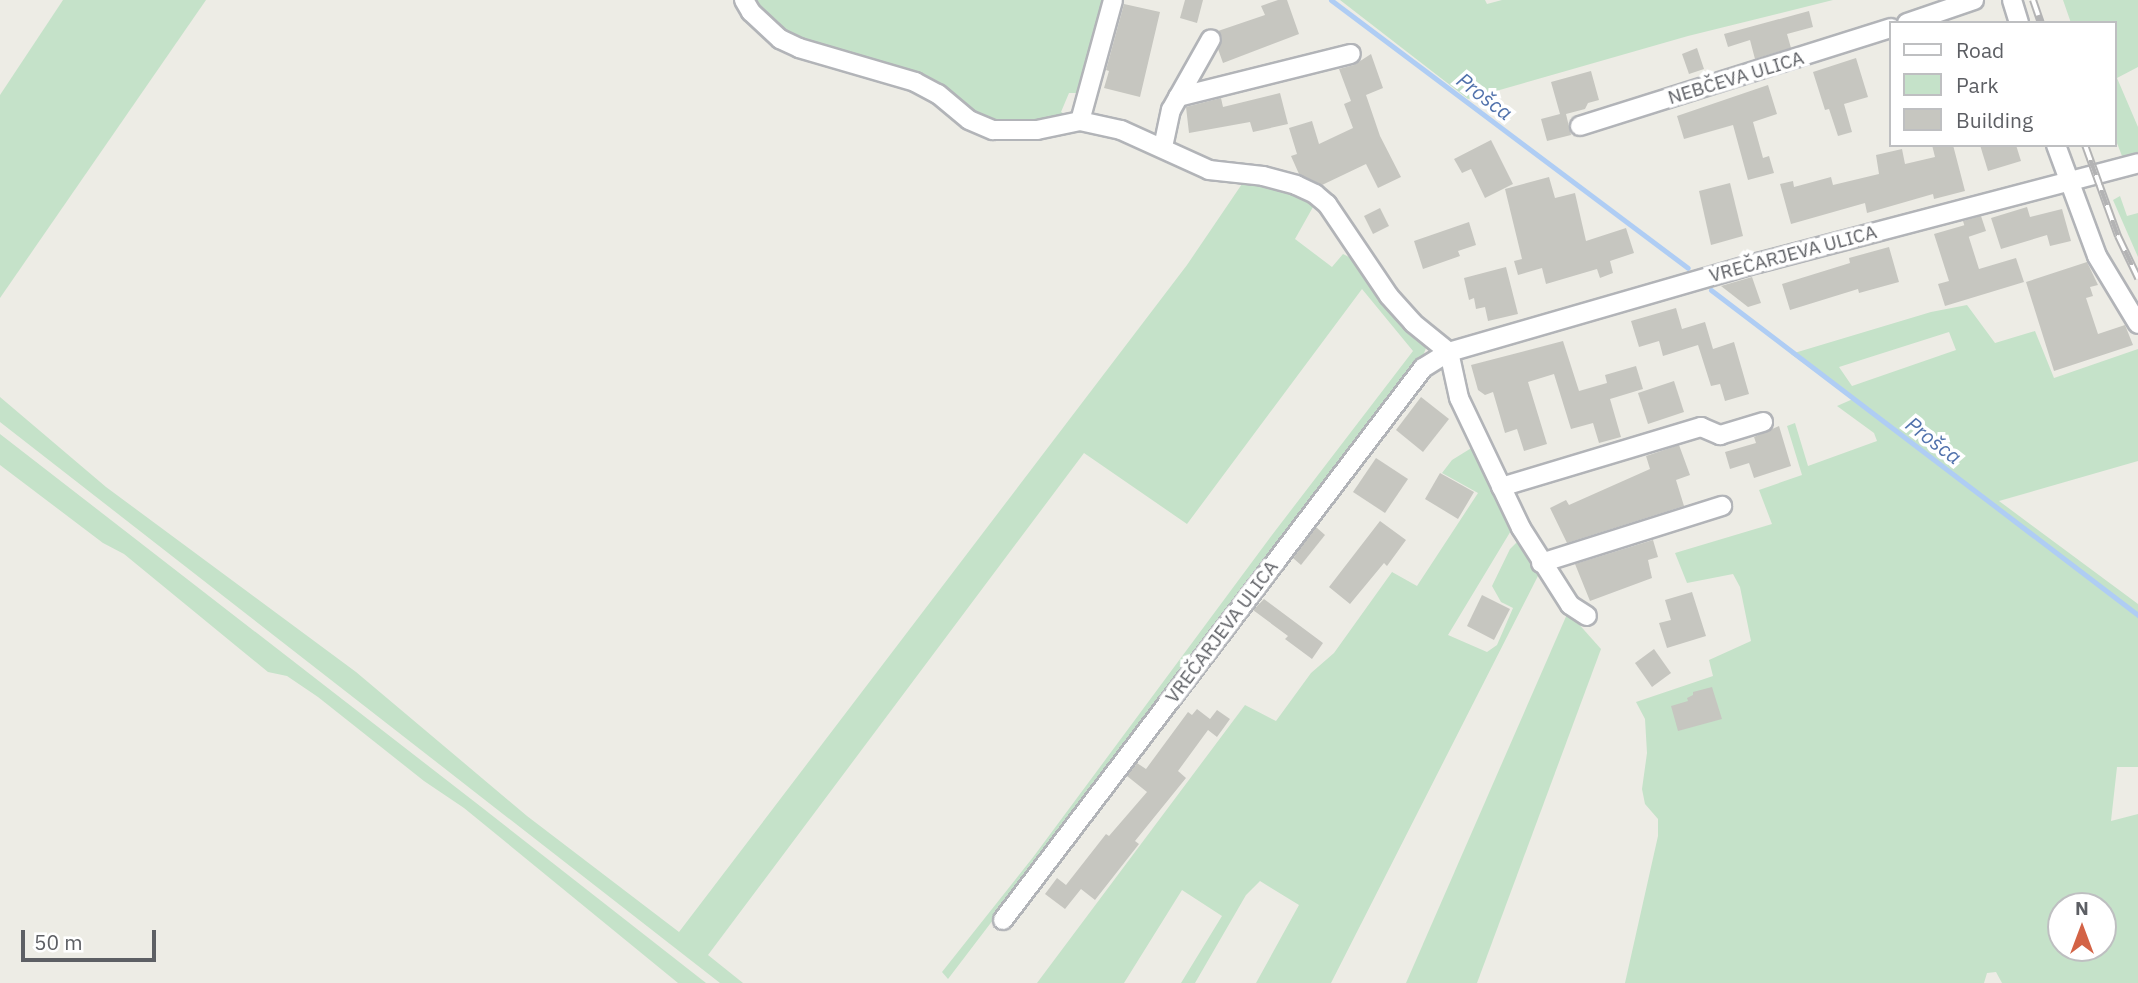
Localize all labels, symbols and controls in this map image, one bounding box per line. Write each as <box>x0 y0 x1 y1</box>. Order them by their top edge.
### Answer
legend <box>1890 21 2117 147</box>
text: Road <box>1956 36 2004 64</box>
street label: NEBČEVA ULICA <box>1665 46 1807 110</box>
water label: Prošca <box>1452 67 1518 125</box>
text: Park <box>1956 71 1999 99</box>
text: Building <box>1956 106 2033 134</box>
street label: VREČARJEVA ULICA <box>1707 221 1879 287</box>
water label: Prošca <box>1901 411 1967 469</box>
street label: VREČARJEVA ULICA <box>1161 556 1283 708</box>
north arrow <box>2047 892 2117 962</box>
text: N <box>2075 896 2089 920</box>
scale bar <box>24 916 159 960</box>
text: 50 m <box>34 928 83 956</box>

